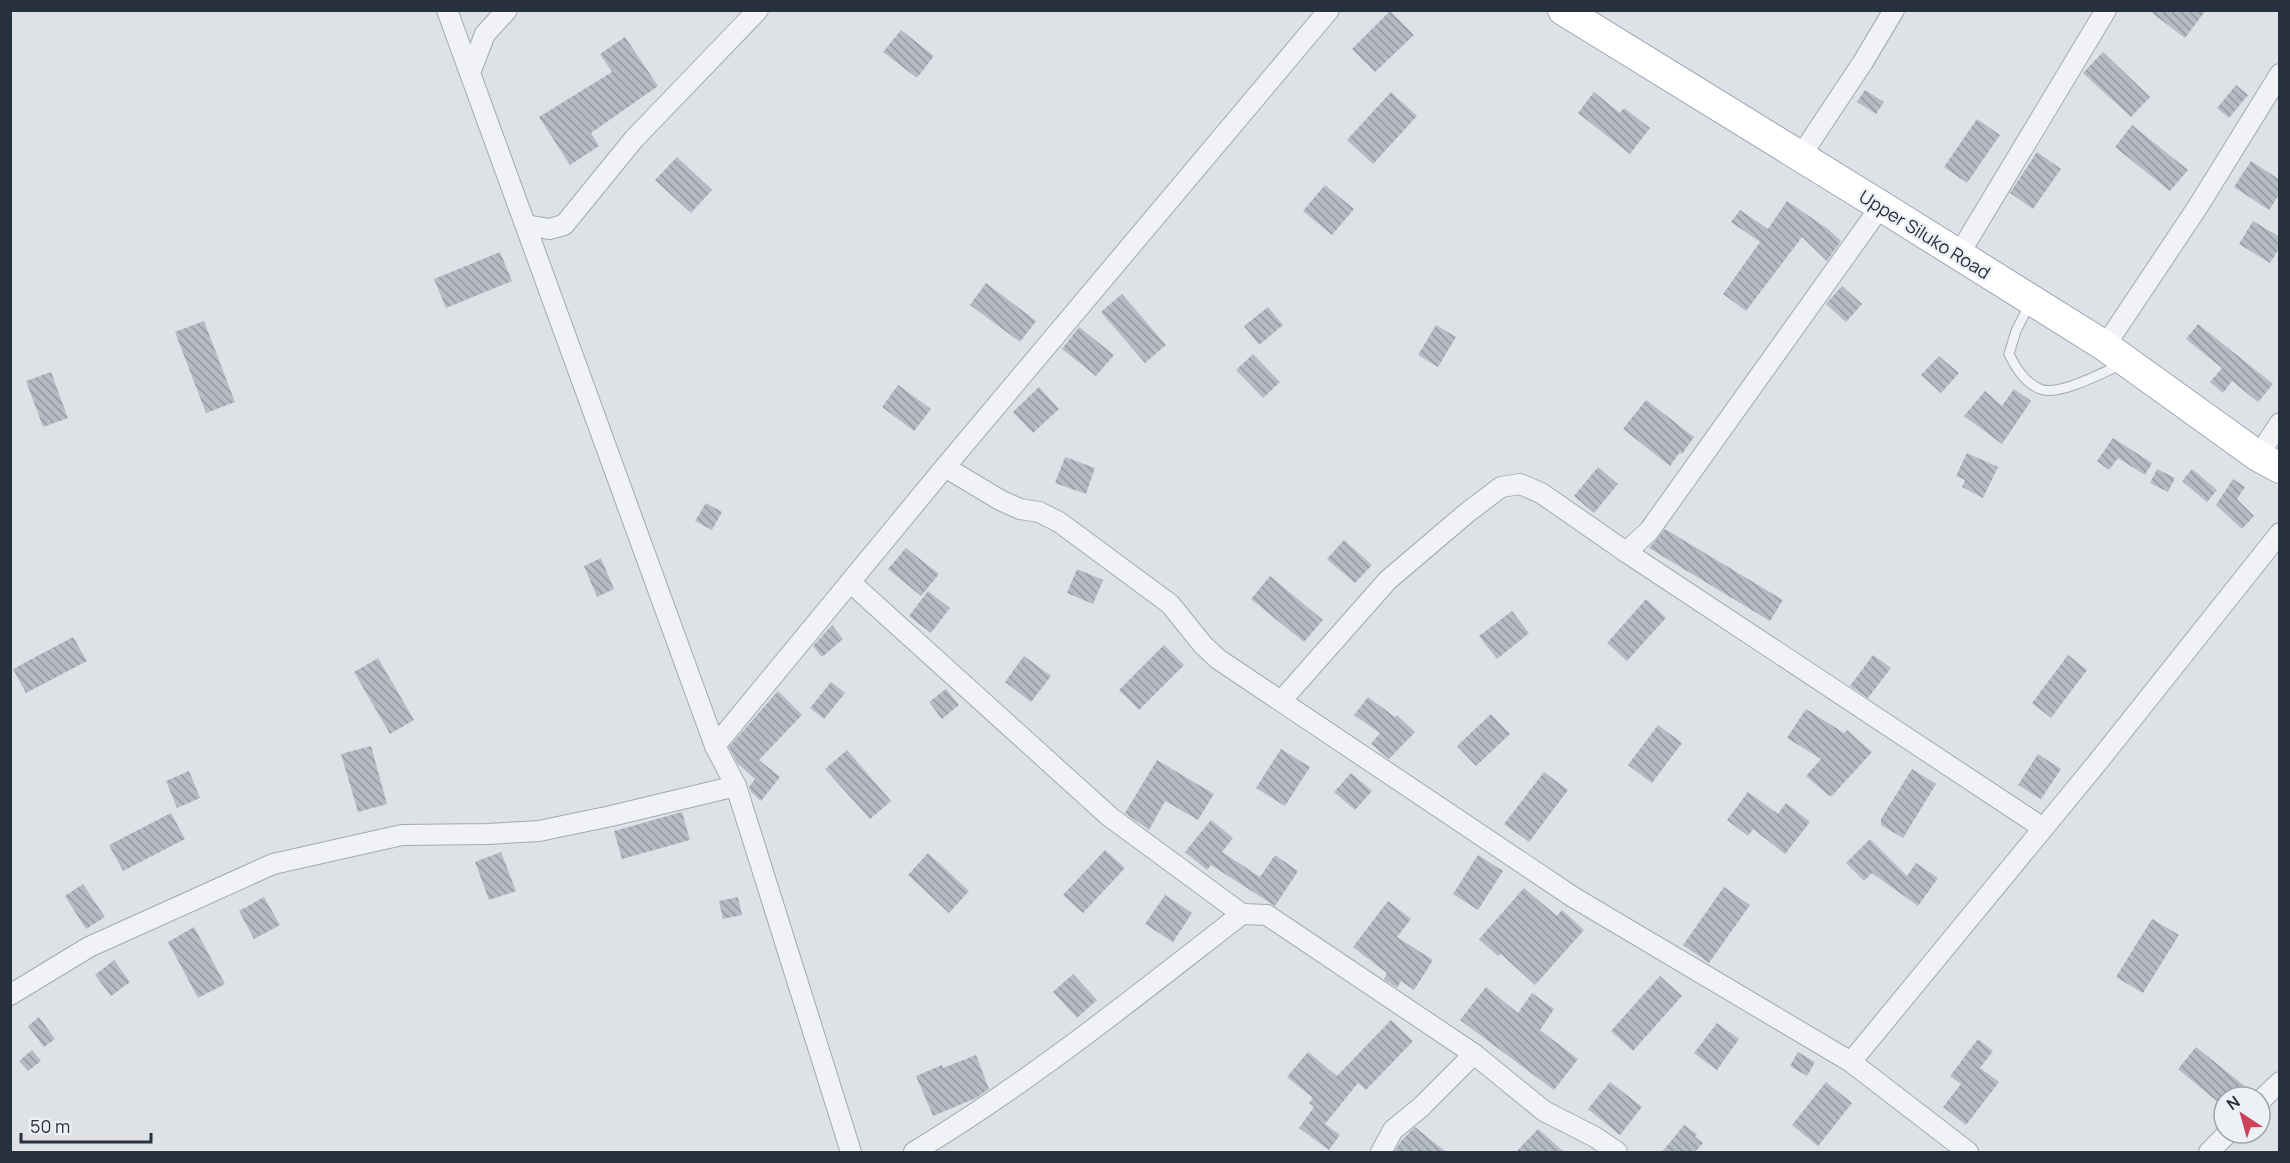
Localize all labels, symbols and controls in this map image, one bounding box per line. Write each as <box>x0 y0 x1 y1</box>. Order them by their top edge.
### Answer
street label: Upper Siluko Road <box>1855 184 1995 284</box>
north arrow <box>2212 1085 2272 1145</box>
text: N <box>2222 1091 2244 1115</box>
scale bar <box>21 1106 152 1144</box>
text: 50 m <box>30 1114 70 1138</box>

